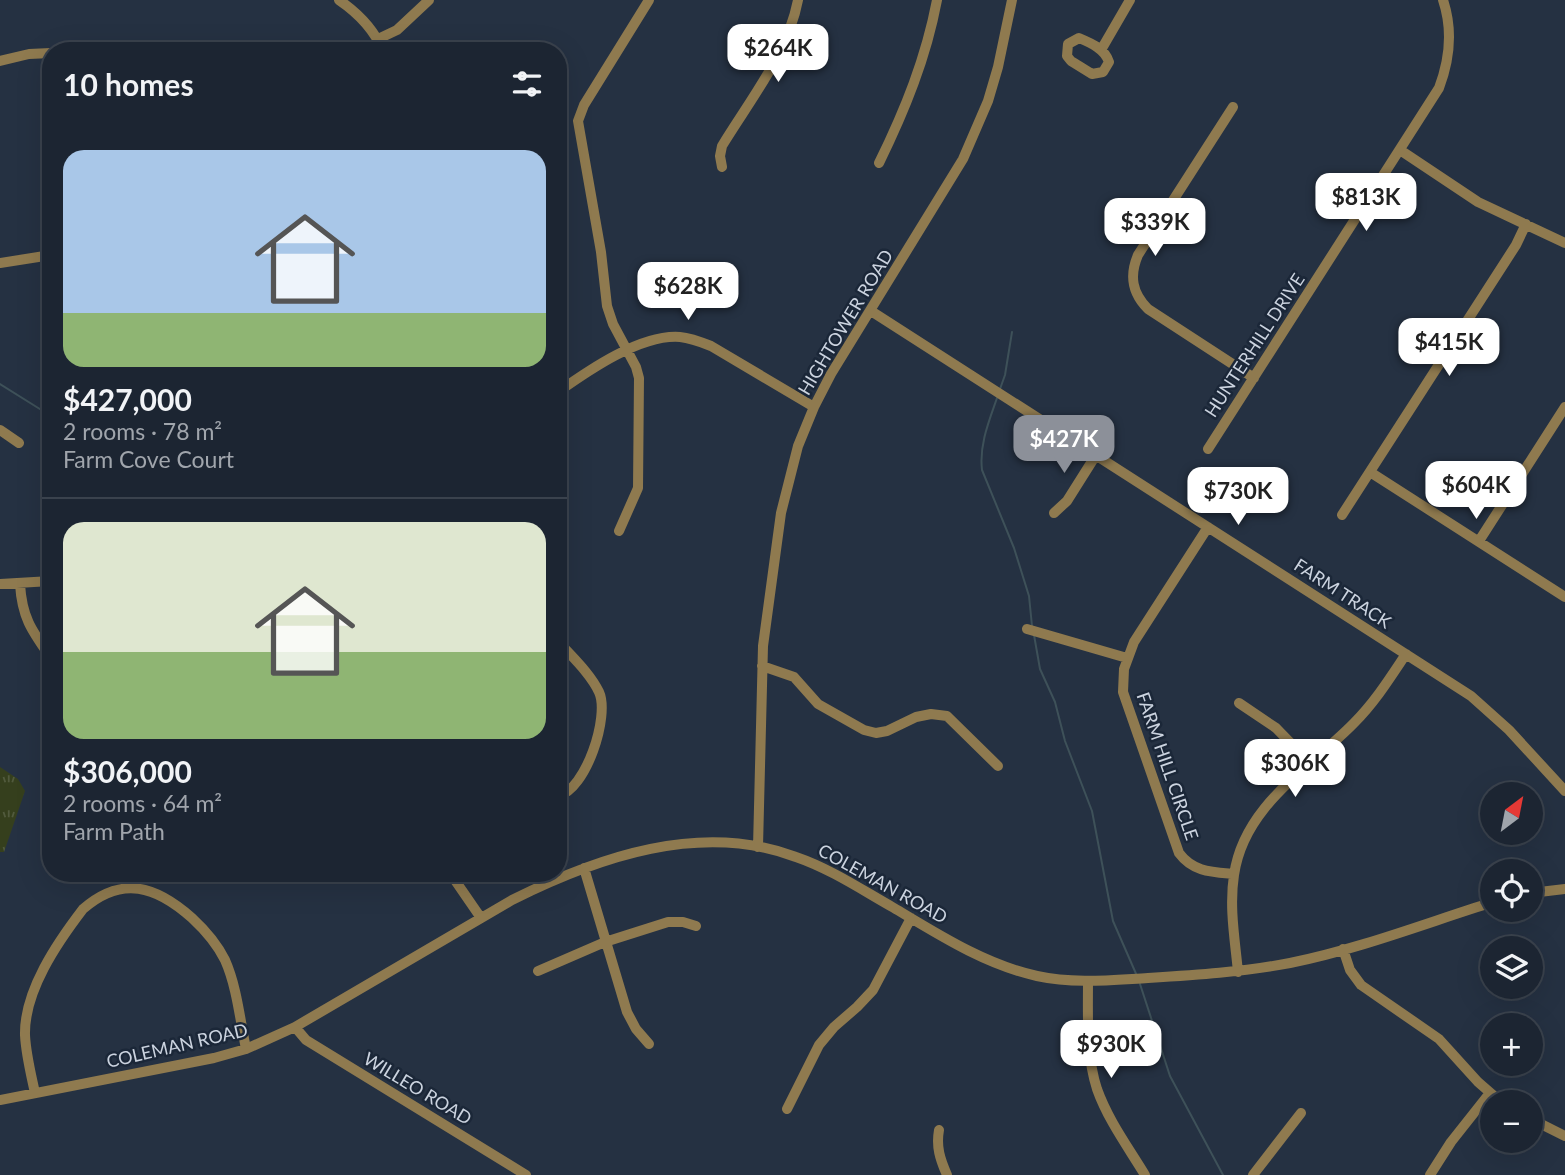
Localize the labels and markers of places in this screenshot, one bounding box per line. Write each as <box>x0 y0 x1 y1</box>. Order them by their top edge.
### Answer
pin: $264K <box>729 24 827 84</box>
pin: $813K <box>1317 174 1415 233</box>
pin: $339K <box>1106 198 1204 258</box>
pin: $628K <box>639 262 737 322</box>
pin: $415K <box>1400 318 1498 378</box>
pin: $427K <box>1015 416 1113 475</box>
pin: $604K <box>1427 462 1525 521</box>
pin: $730K <box>1189 468 1287 527</box>
pin: $306K <box>1246 740 1344 799</box>
pin: $930K <box>1062 1020 1160 1080</box>

